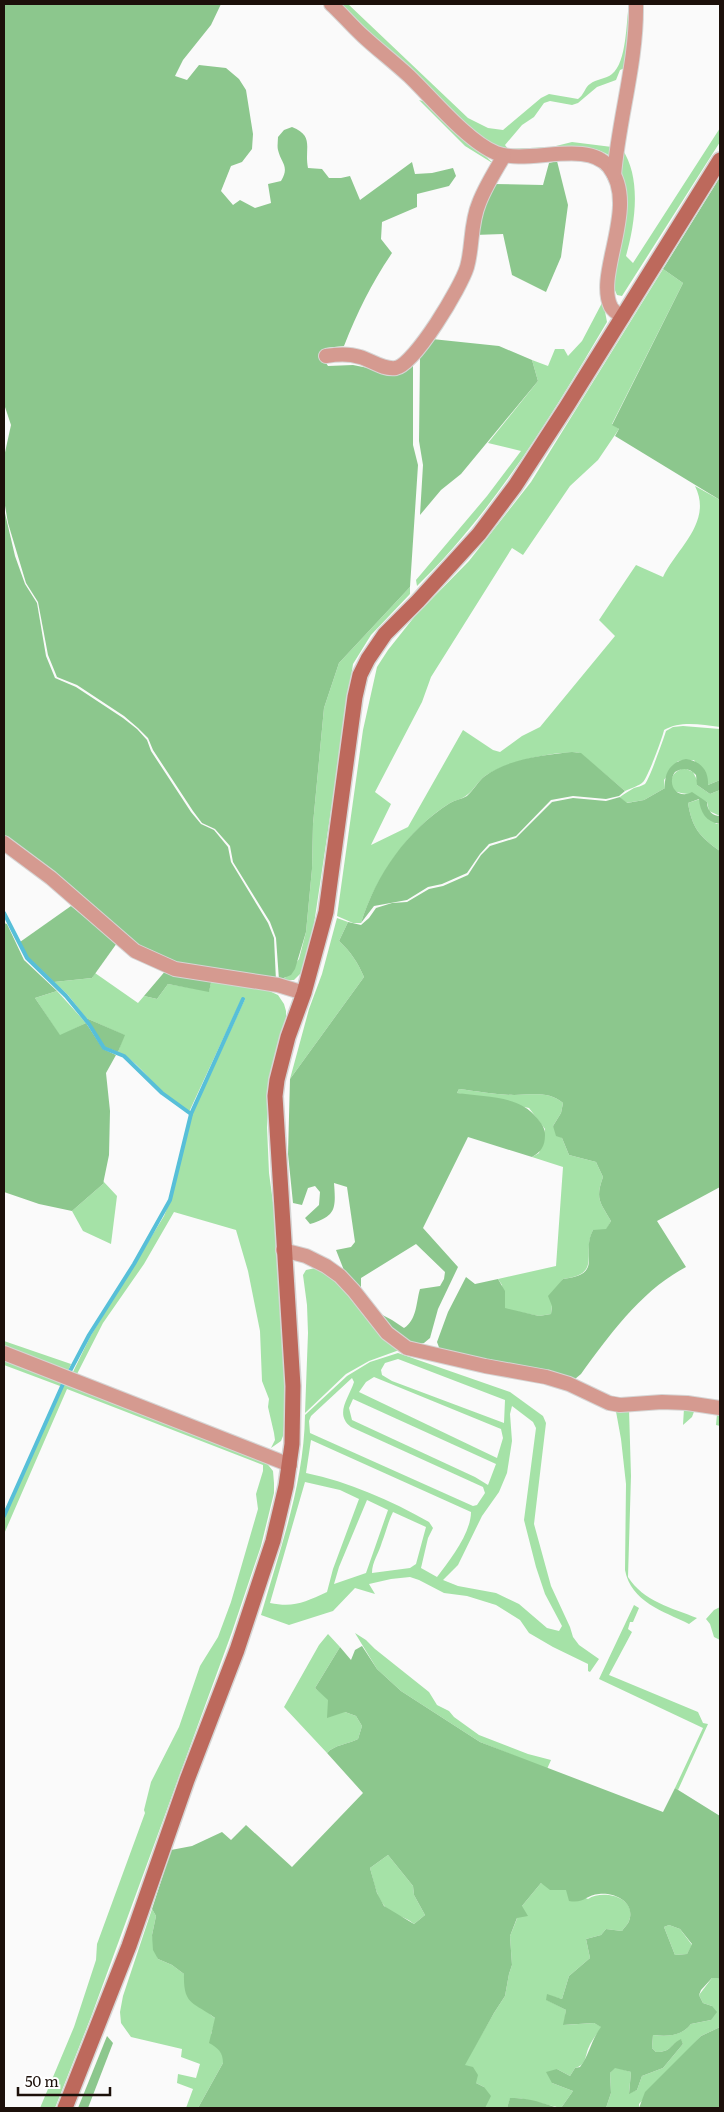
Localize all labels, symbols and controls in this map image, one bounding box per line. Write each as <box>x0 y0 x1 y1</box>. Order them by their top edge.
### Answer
scale bar <box>18 2064 110 2096</box>
text: 50 m <box>25 2069 59 2092</box>

